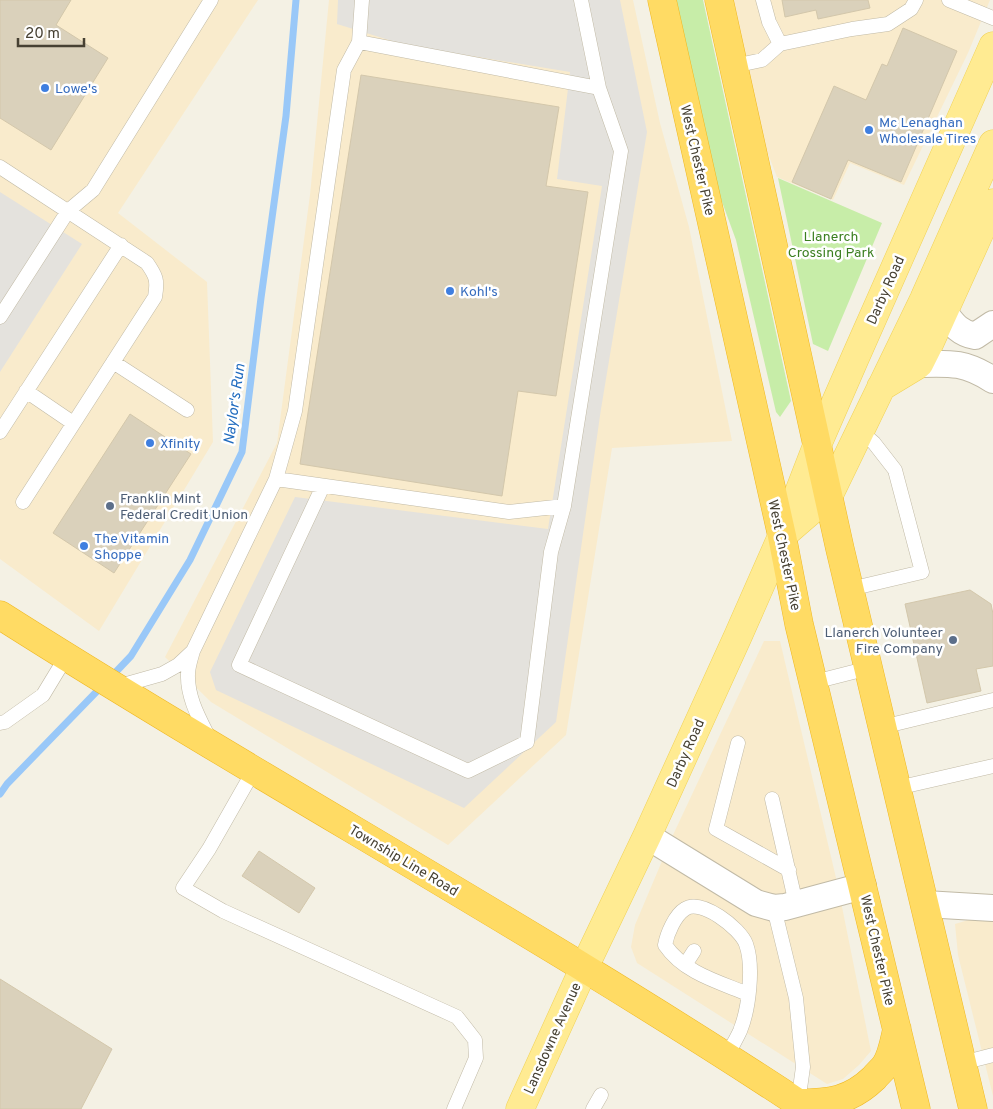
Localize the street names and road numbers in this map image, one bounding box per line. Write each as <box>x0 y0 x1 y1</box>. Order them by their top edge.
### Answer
street label: West Chester Pike <box>676 103 718 217</box>
street label: Darby Road <box>864 254 909 327</box>
street label: West Chester Pike <box>763 498 804 613</box>
street label: Darby Road <box>664 717 709 790</box>
street label: Township Line Road <box>346 822 461 901</box>
street label: West Chester Pike <box>856 893 898 1007</box>
street label: Lansdowne Avenue <box>521 980 586 1097</box>

